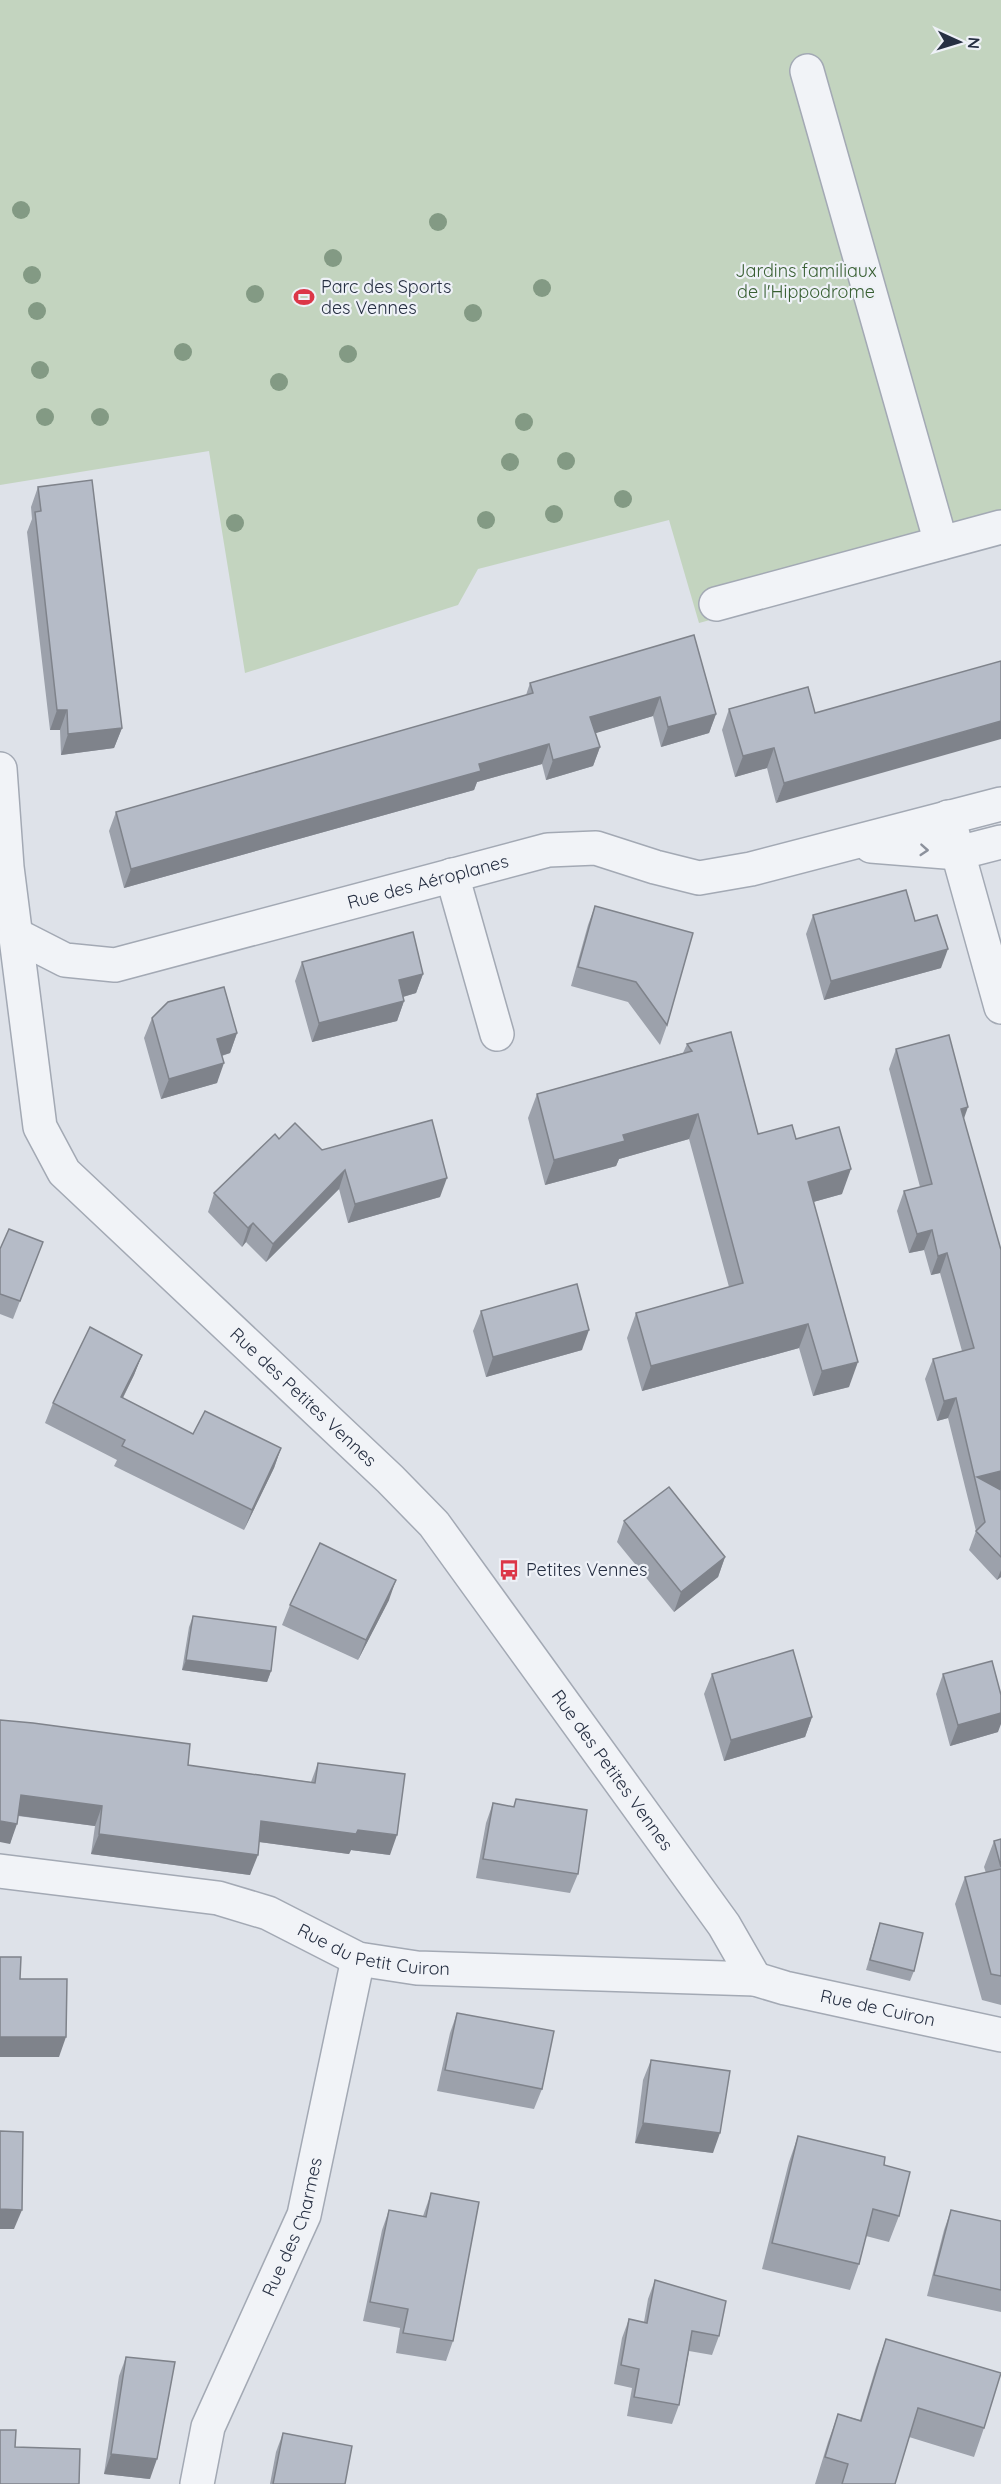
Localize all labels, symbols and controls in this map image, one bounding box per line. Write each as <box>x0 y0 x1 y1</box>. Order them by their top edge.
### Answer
north arrow <box>929 12 989 72</box>
text: N <box>964 36 984 50</box>
park label: Jardins familiaux de l'Hippodrome <box>735 259 877 303</box>
place label: Parc des Sports des Vennes <box>321 275 451 319</box>
sports icon: Parc des Sports des Vennes <box>292 285 316 309</box>
one-way arrow <box>920 844 929 857</box>
street label: Rue des Aéroplanes <box>345 849 511 914</box>
street label: Rue des Petites Vennes <box>225 1322 382 1472</box>
bus stop icon: Petites Vennes <box>497 1558 521 1582</box>
place label: Petites Vennes <box>526 1558 647 1581</box>
street label: Rue des Petites Vennes <box>547 1685 678 1855</box>
street label: Rue du Petit Cuiron <box>294 1918 450 1980</box>
street label: Rue de Cuiron <box>818 1984 937 2031</box>
street label: Rue des Charmes <box>257 2155 327 2300</box>

